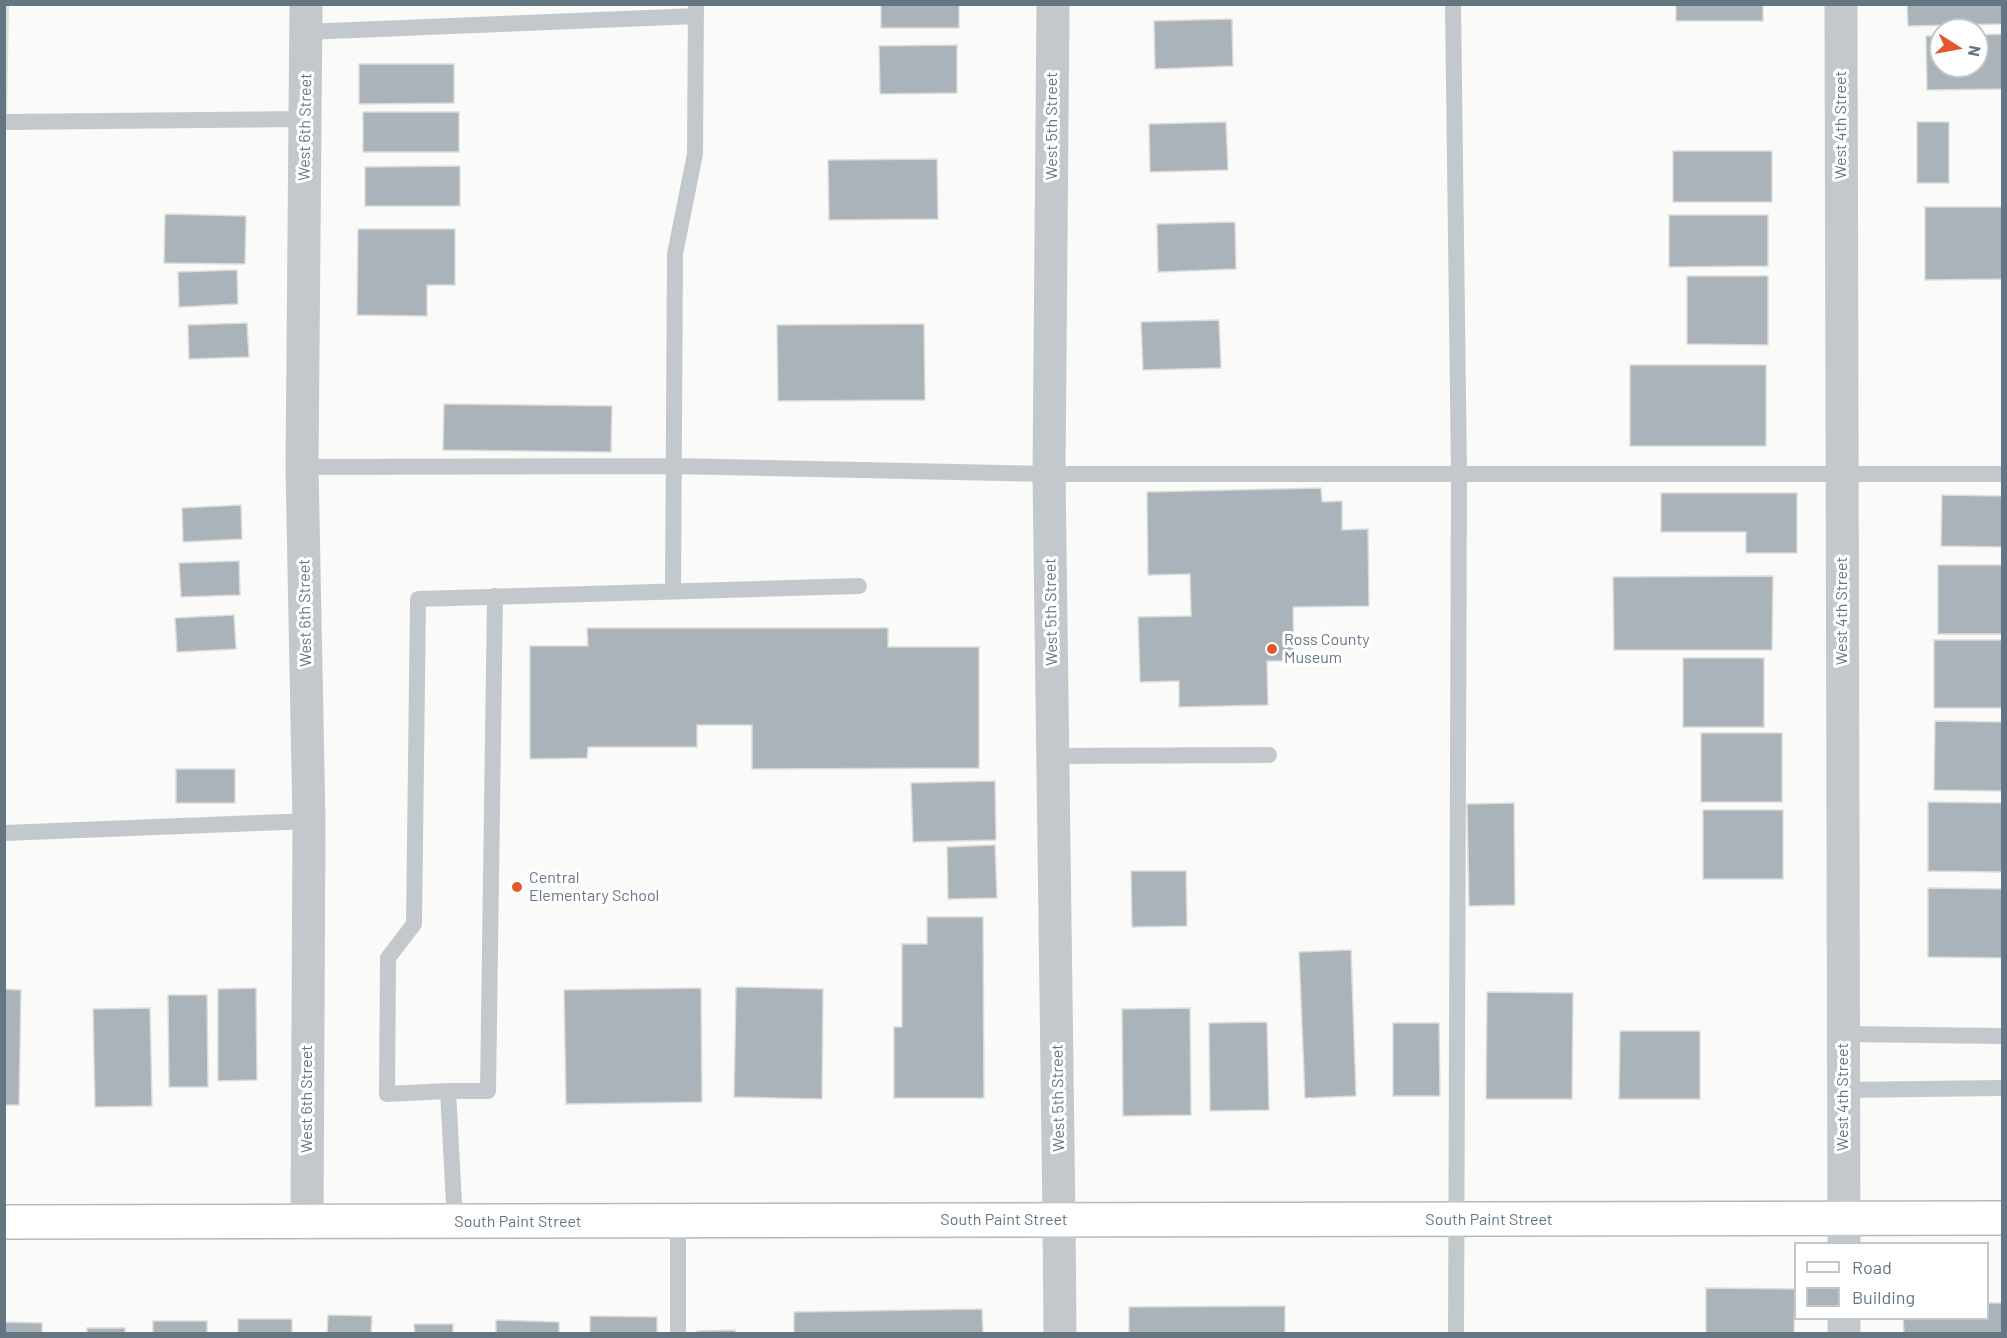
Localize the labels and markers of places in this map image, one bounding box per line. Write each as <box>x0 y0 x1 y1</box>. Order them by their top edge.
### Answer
place label: Ross County Museum <box>1284 630 1370 668</box>
marker: Ross County Museum <box>1265 642 1279 656</box>
place label: Central Elementary School <box>529 868 659 906</box>
marker: Central Elementary School <box>510 880 524 894</box>

